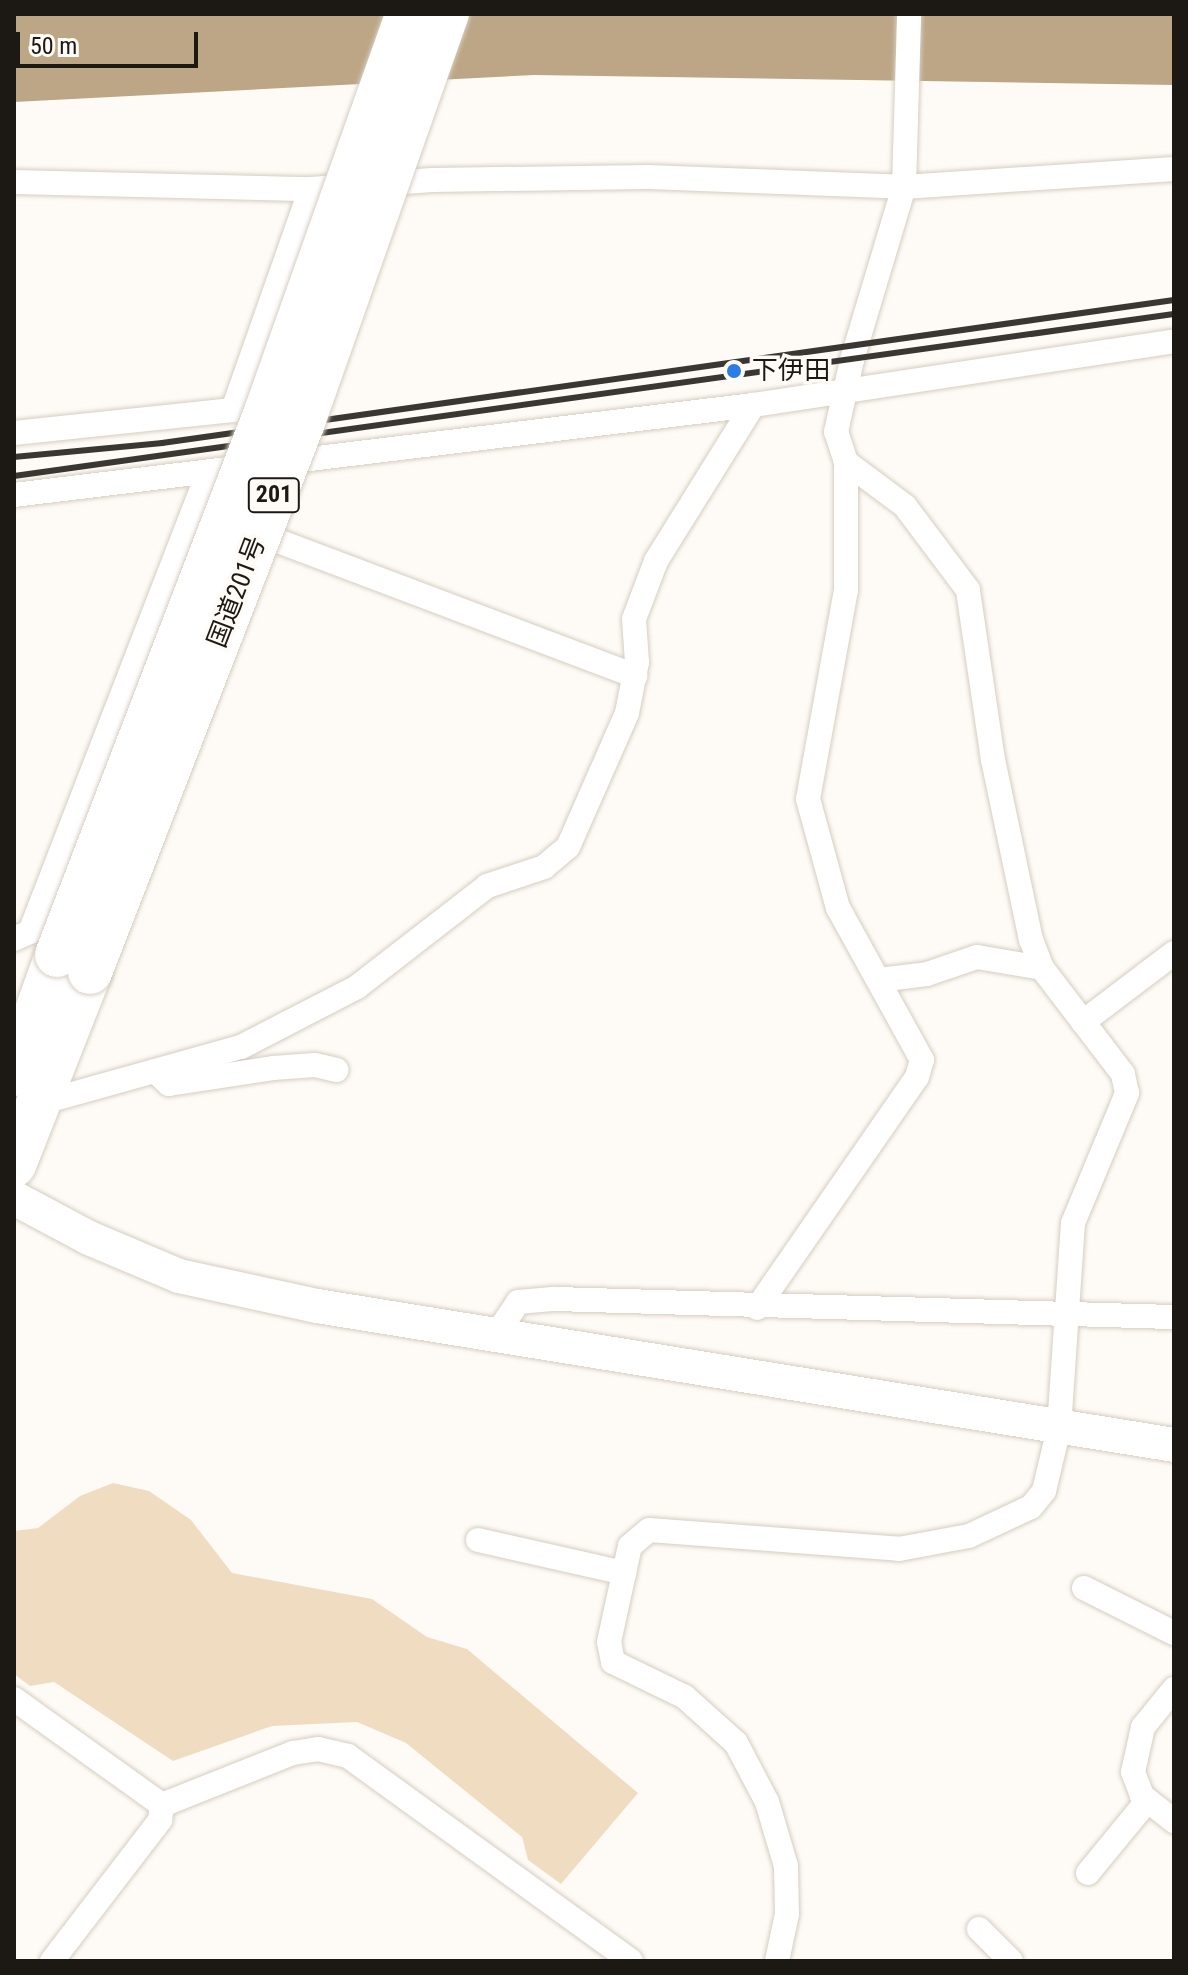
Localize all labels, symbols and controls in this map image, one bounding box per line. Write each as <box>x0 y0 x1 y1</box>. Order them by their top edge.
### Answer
scale bar <box>20 16 202 66</box>
text: 50 m <box>30 32 77 60</box>
place label: 下伊田 <box>752 355 830 387</box>
marker: 下伊田 <box>723 360 745 382</box>
road number: 201 <box>246 475 302 515</box>
street label: 国道201号 <box>202 532 272 652</box>

